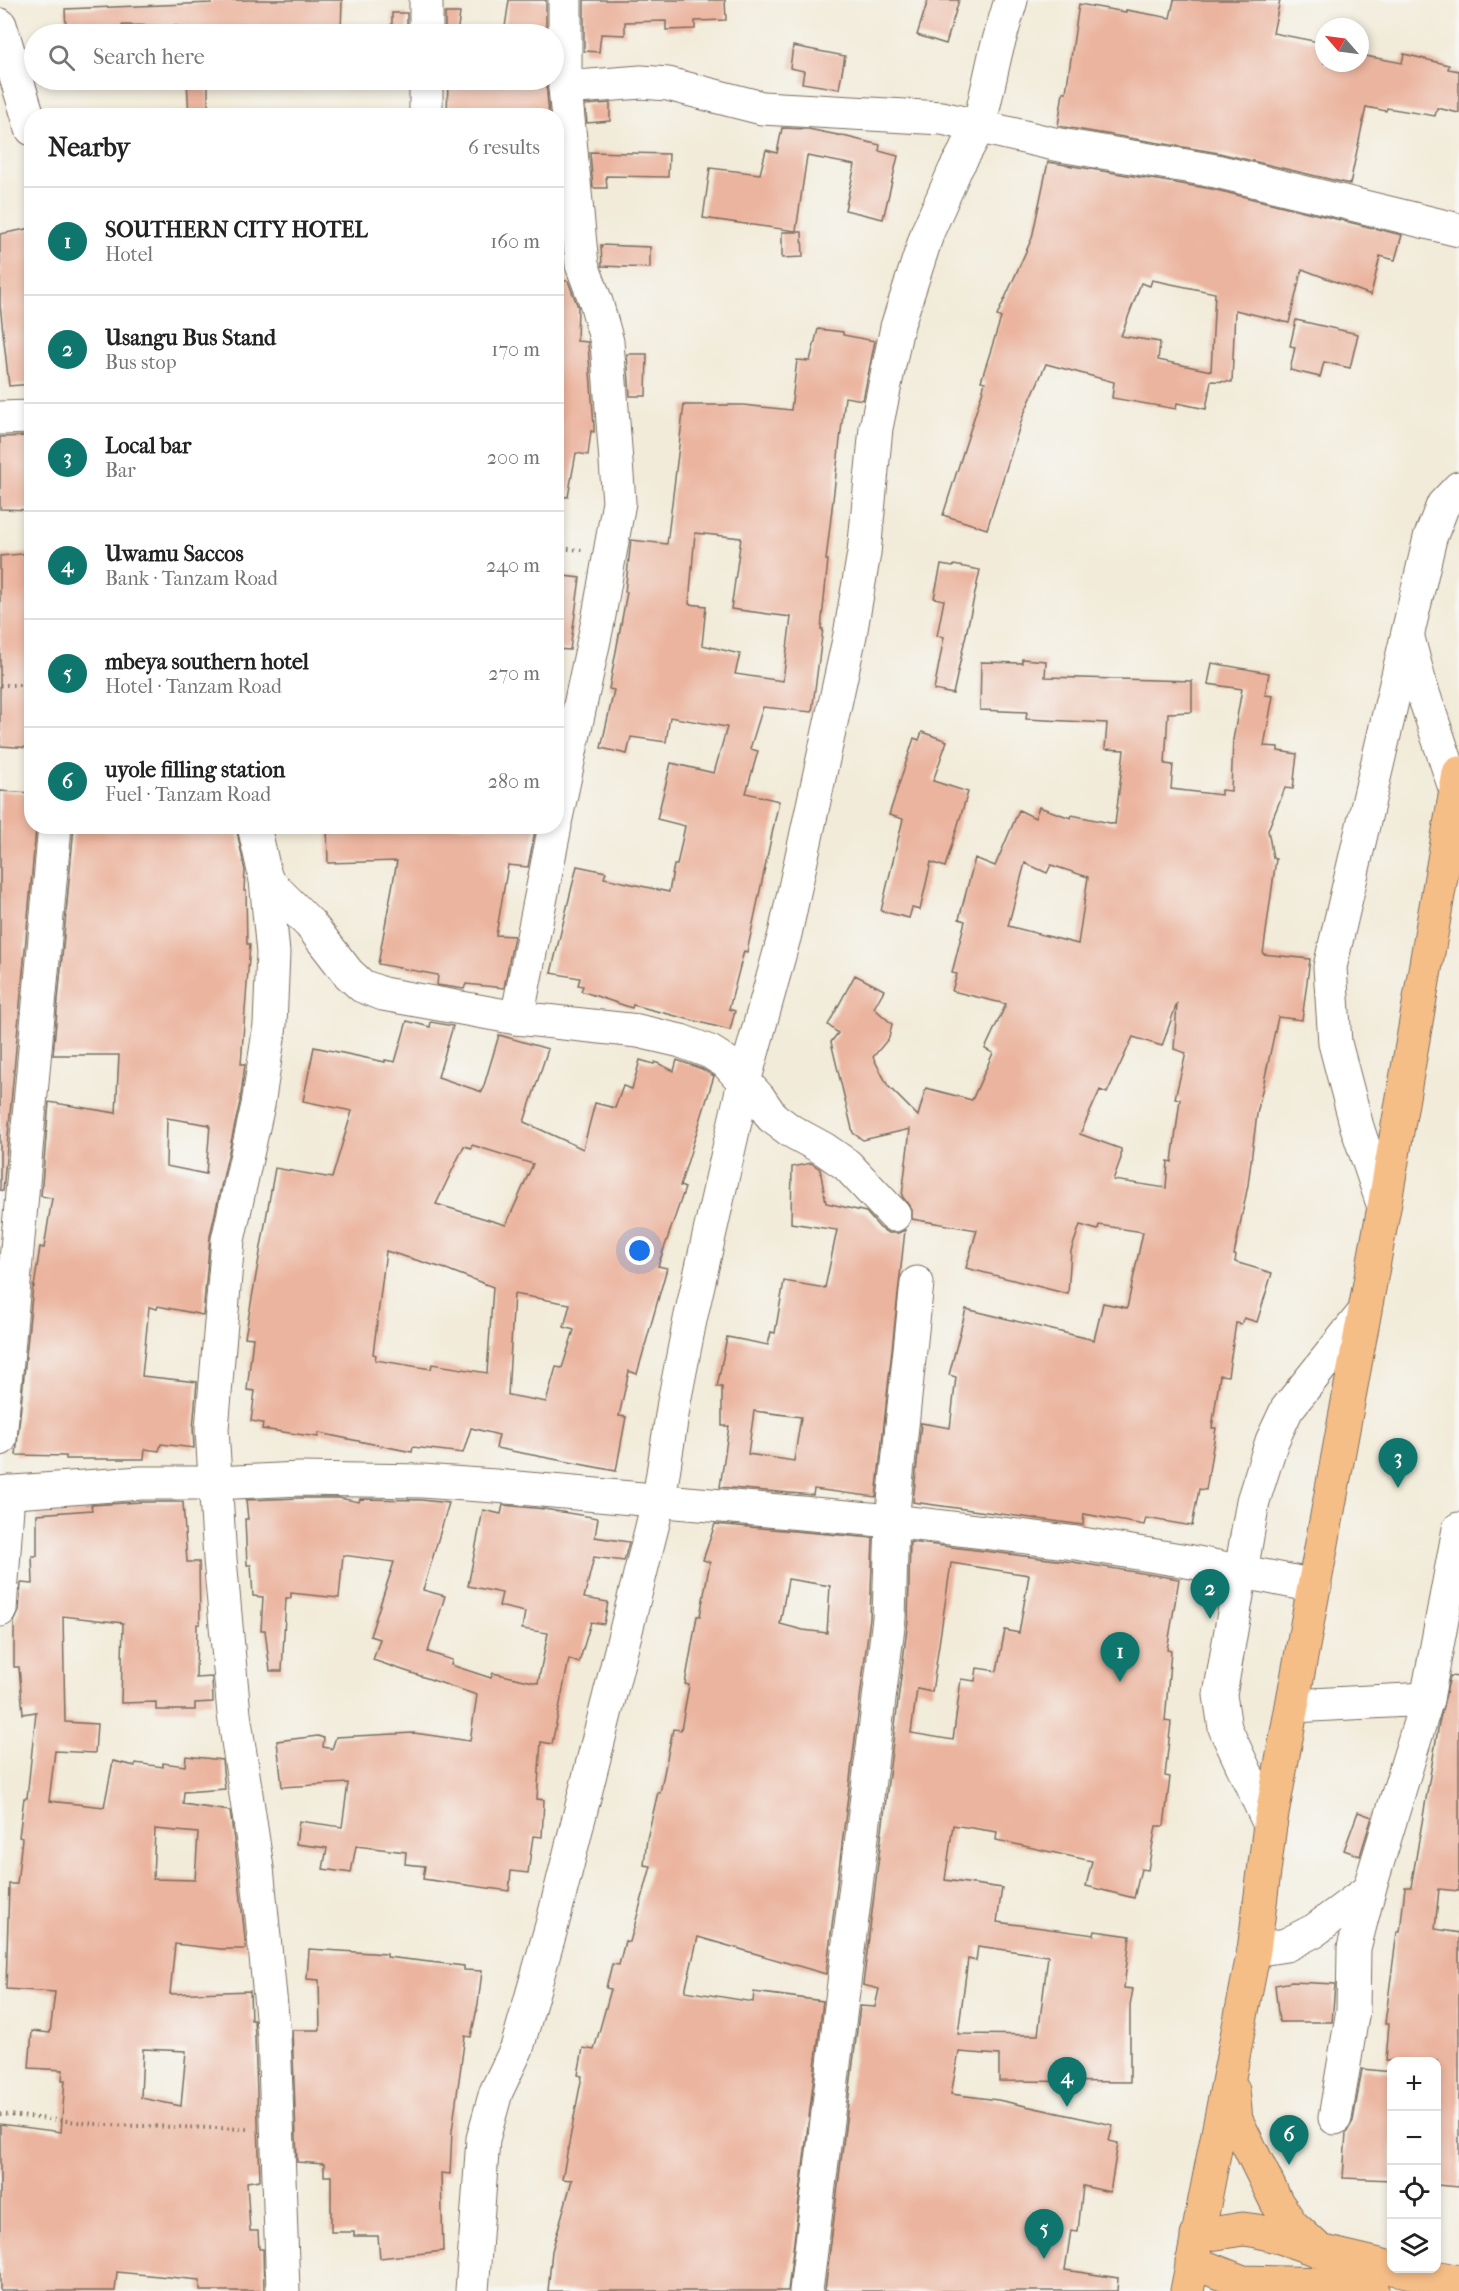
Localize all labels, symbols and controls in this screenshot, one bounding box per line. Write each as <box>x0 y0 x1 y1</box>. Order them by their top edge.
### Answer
north arrow <box>1315 18 1369 72</box>
search box <box>24 24 564 90</box>
icon: search <box>45 41 78 74</box>
text: Search here <box>93 44 205 70</box>
text: Nearby <box>48 132 130 163</box>
text: 6 results <box>468 136 540 159</box>
text: SOUTHERN CITY HOTEL <box>105 217 368 243</box>
text: 1 <box>64 230 71 253</box>
text: 160 m <box>490 230 540 253</box>
text: Hotel <box>105 243 153 266</box>
text: Usangu Bus Stand <box>105 325 276 351</box>
text: 2 <box>62 338 73 361</box>
text: 170 m <box>491 338 540 361</box>
text: Bus stop <box>105 351 177 374</box>
text: Local bar <box>105 433 191 459</box>
text: 3 <box>63 446 72 469</box>
text: 200 m <box>487 446 540 469</box>
text: Bar <box>105 459 136 482</box>
text: Uwamu Saccos <box>105 541 244 567</box>
text: 4 <box>62 554 73 577</box>
text: 240 m <box>486 554 540 577</box>
text: Bank · Tanzam Road <box>105 567 278 590</box>
text: mbeya southern hotel <box>105 649 309 675</box>
text: 5 <box>63 662 72 685</box>
text: 270 m <box>488 662 540 685</box>
text: Hotel · Tanzam Road <box>105 675 282 698</box>
text: uyole filling station <box>105 757 285 783</box>
text: 6 <box>62 770 73 793</box>
text: 280 m <box>488 770 540 793</box>
text: Fuel · Tanzam Road <box>105 783 271 806</box>
your location <box>625 1236 654 1265</box>
pin: 3 <box>1378 1438 1418 1488</box>
pin: 2 <box>1190 1570 1230 1619</box>
pin: 1 <box>1100 1632 1140 1682</box>
map controls <box>1387 2057 1441 2273</box>
button: + <box>1387 2057 1441 2111</box>
pin: 4 <box>1048 2058 1086 2107</box>
button: − <box>1387 2111 1441 2165</box>
pin: 6 <box>1270 2116 1308 2165</box>
button: locate <box>1387 2165 1441 2219</box>
pin: 5 <box>1024 2210 1064 2259</box>
button: layers <box>1387 2219 1441 2273</box>

